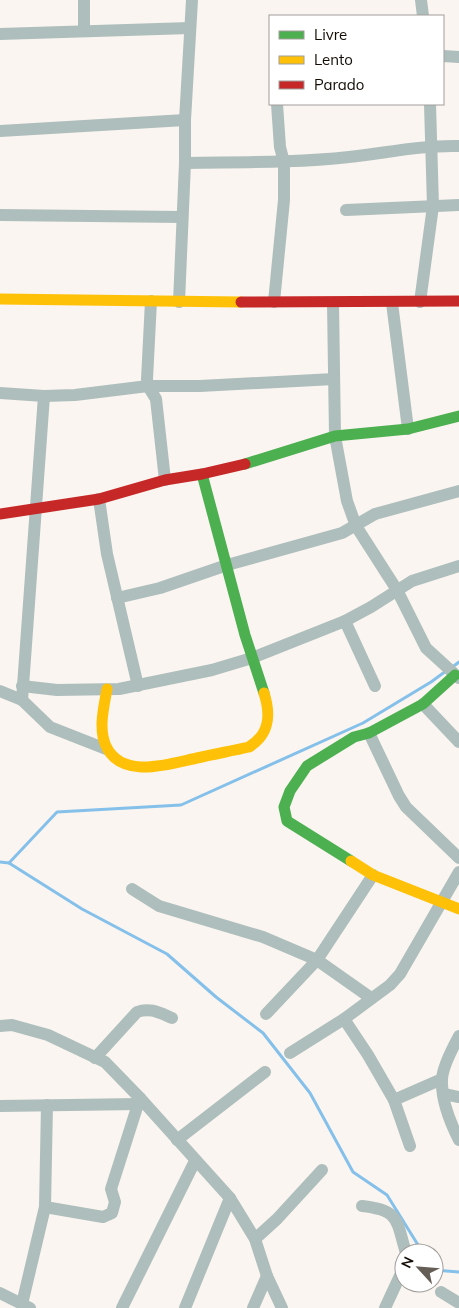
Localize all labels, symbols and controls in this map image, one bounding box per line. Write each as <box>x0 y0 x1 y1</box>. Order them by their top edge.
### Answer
legend <box>269 15 444 105</box>
text: Livre <box>314 25 347 44</box>
text: Lento <box>314 50 353 69</box>
text: Parado <box>314 75 364 94</box>
north arrow <box>394 1243 444 1293</box>
text: N <box>397 1254 418 1271</box>

